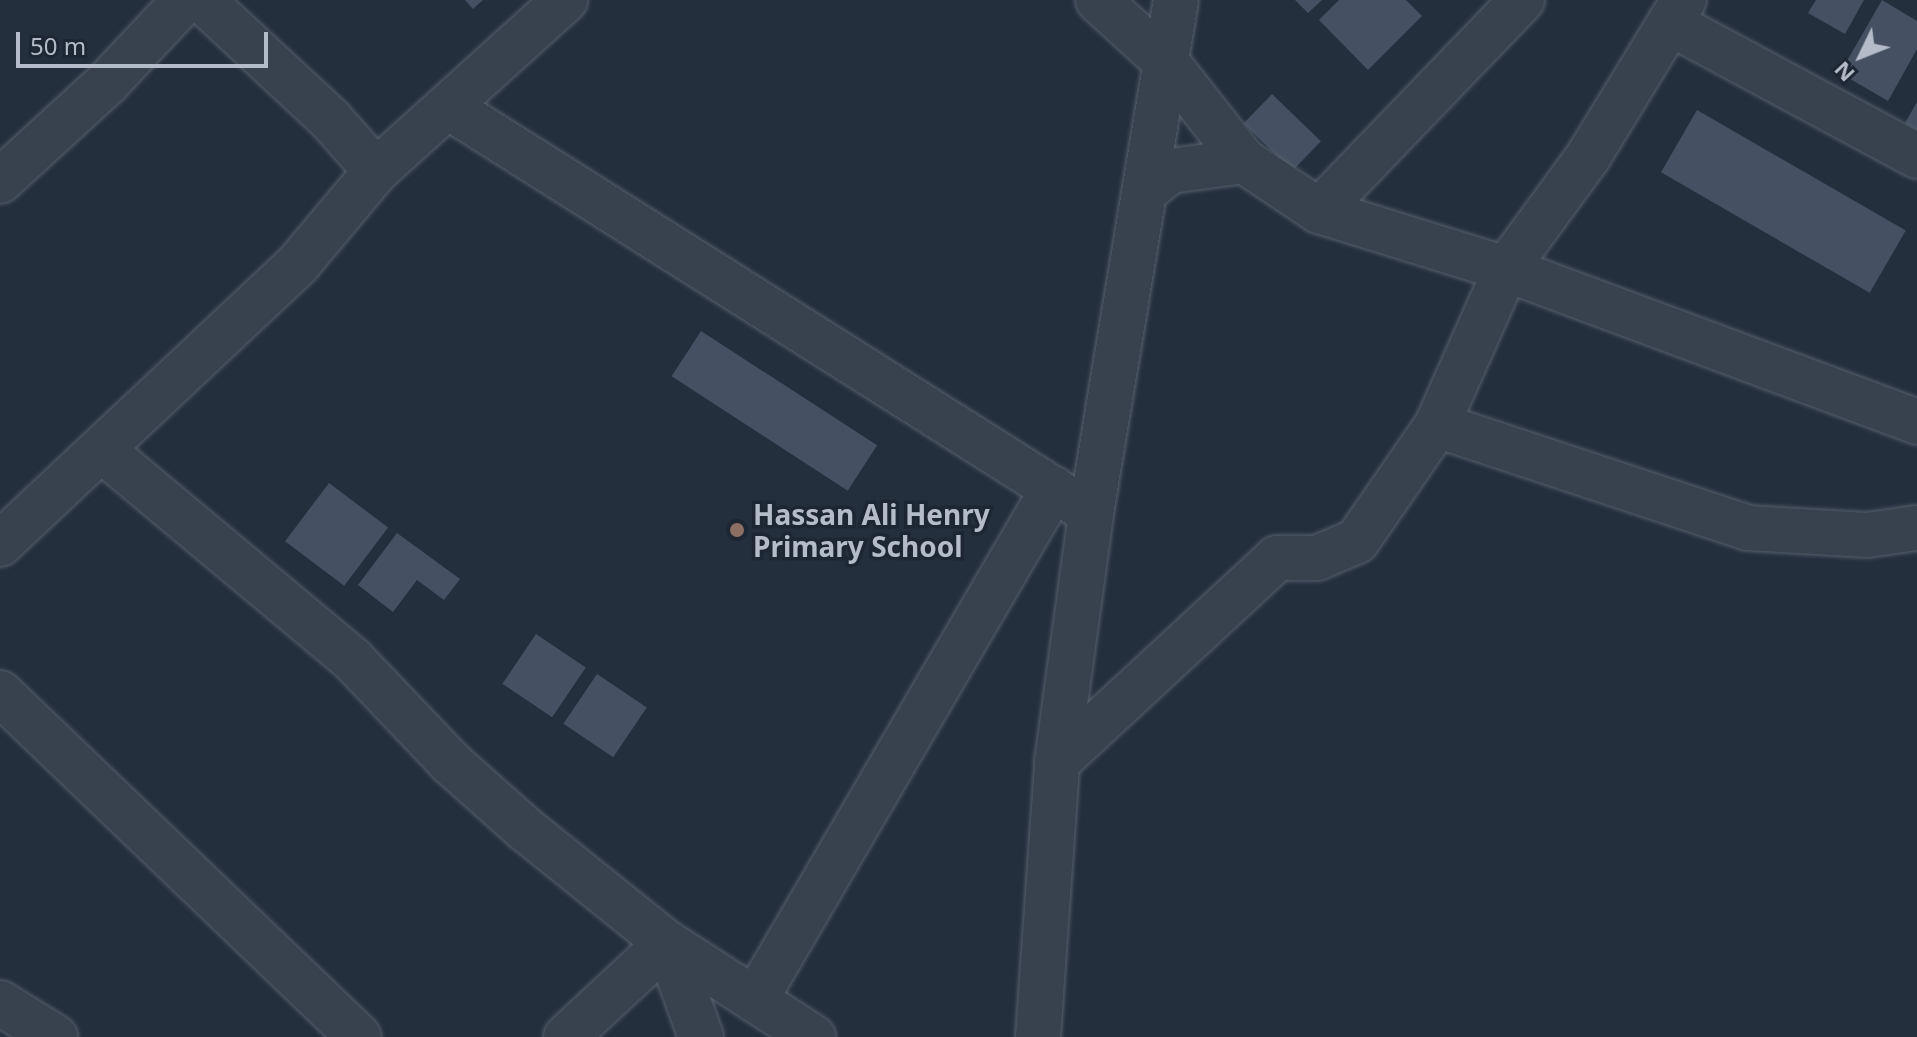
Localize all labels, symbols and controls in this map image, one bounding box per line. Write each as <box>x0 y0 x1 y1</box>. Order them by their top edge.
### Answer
scale bar <box>20 16 272 66</box>
north arrow <box>1821 16 1901 96</box>
text: 50 m <box>30 29 86 62</box>
text: N <box>1826 56 1861 89</box>
place label: Hassan Ali Henry Primary School <box>753 497 990 563</box>
marker: Hassan Ali Henry Primary School <box>728 521 746 539</box>

